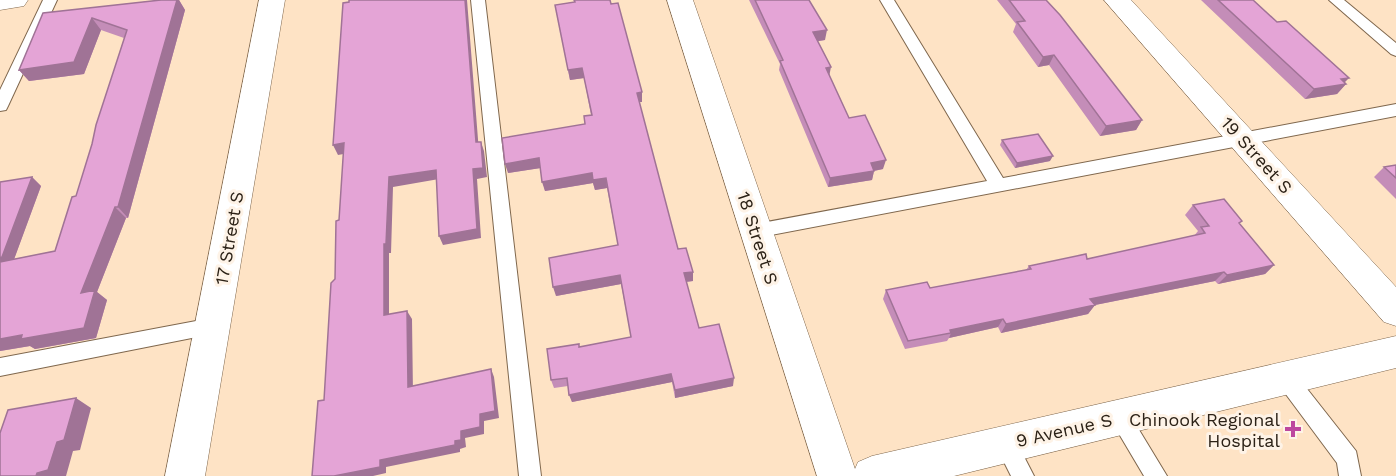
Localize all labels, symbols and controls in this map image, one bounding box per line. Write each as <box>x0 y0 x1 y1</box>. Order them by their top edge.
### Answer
street label: 19 Street S <box>1217 112 1297 198</box>
street label: 18 Street S <box>733 189 783 287</box>
street label: 17 Street S <box>210 190 248 286</box>
street label: 9 Avenue S <box>1014 409 1114 451</box>
place label: Chinook Regional Hospital <box>1129 409 1280 451</box>
marker: Chinook Regional Hospital <box>1284 420 1302 438</box>

